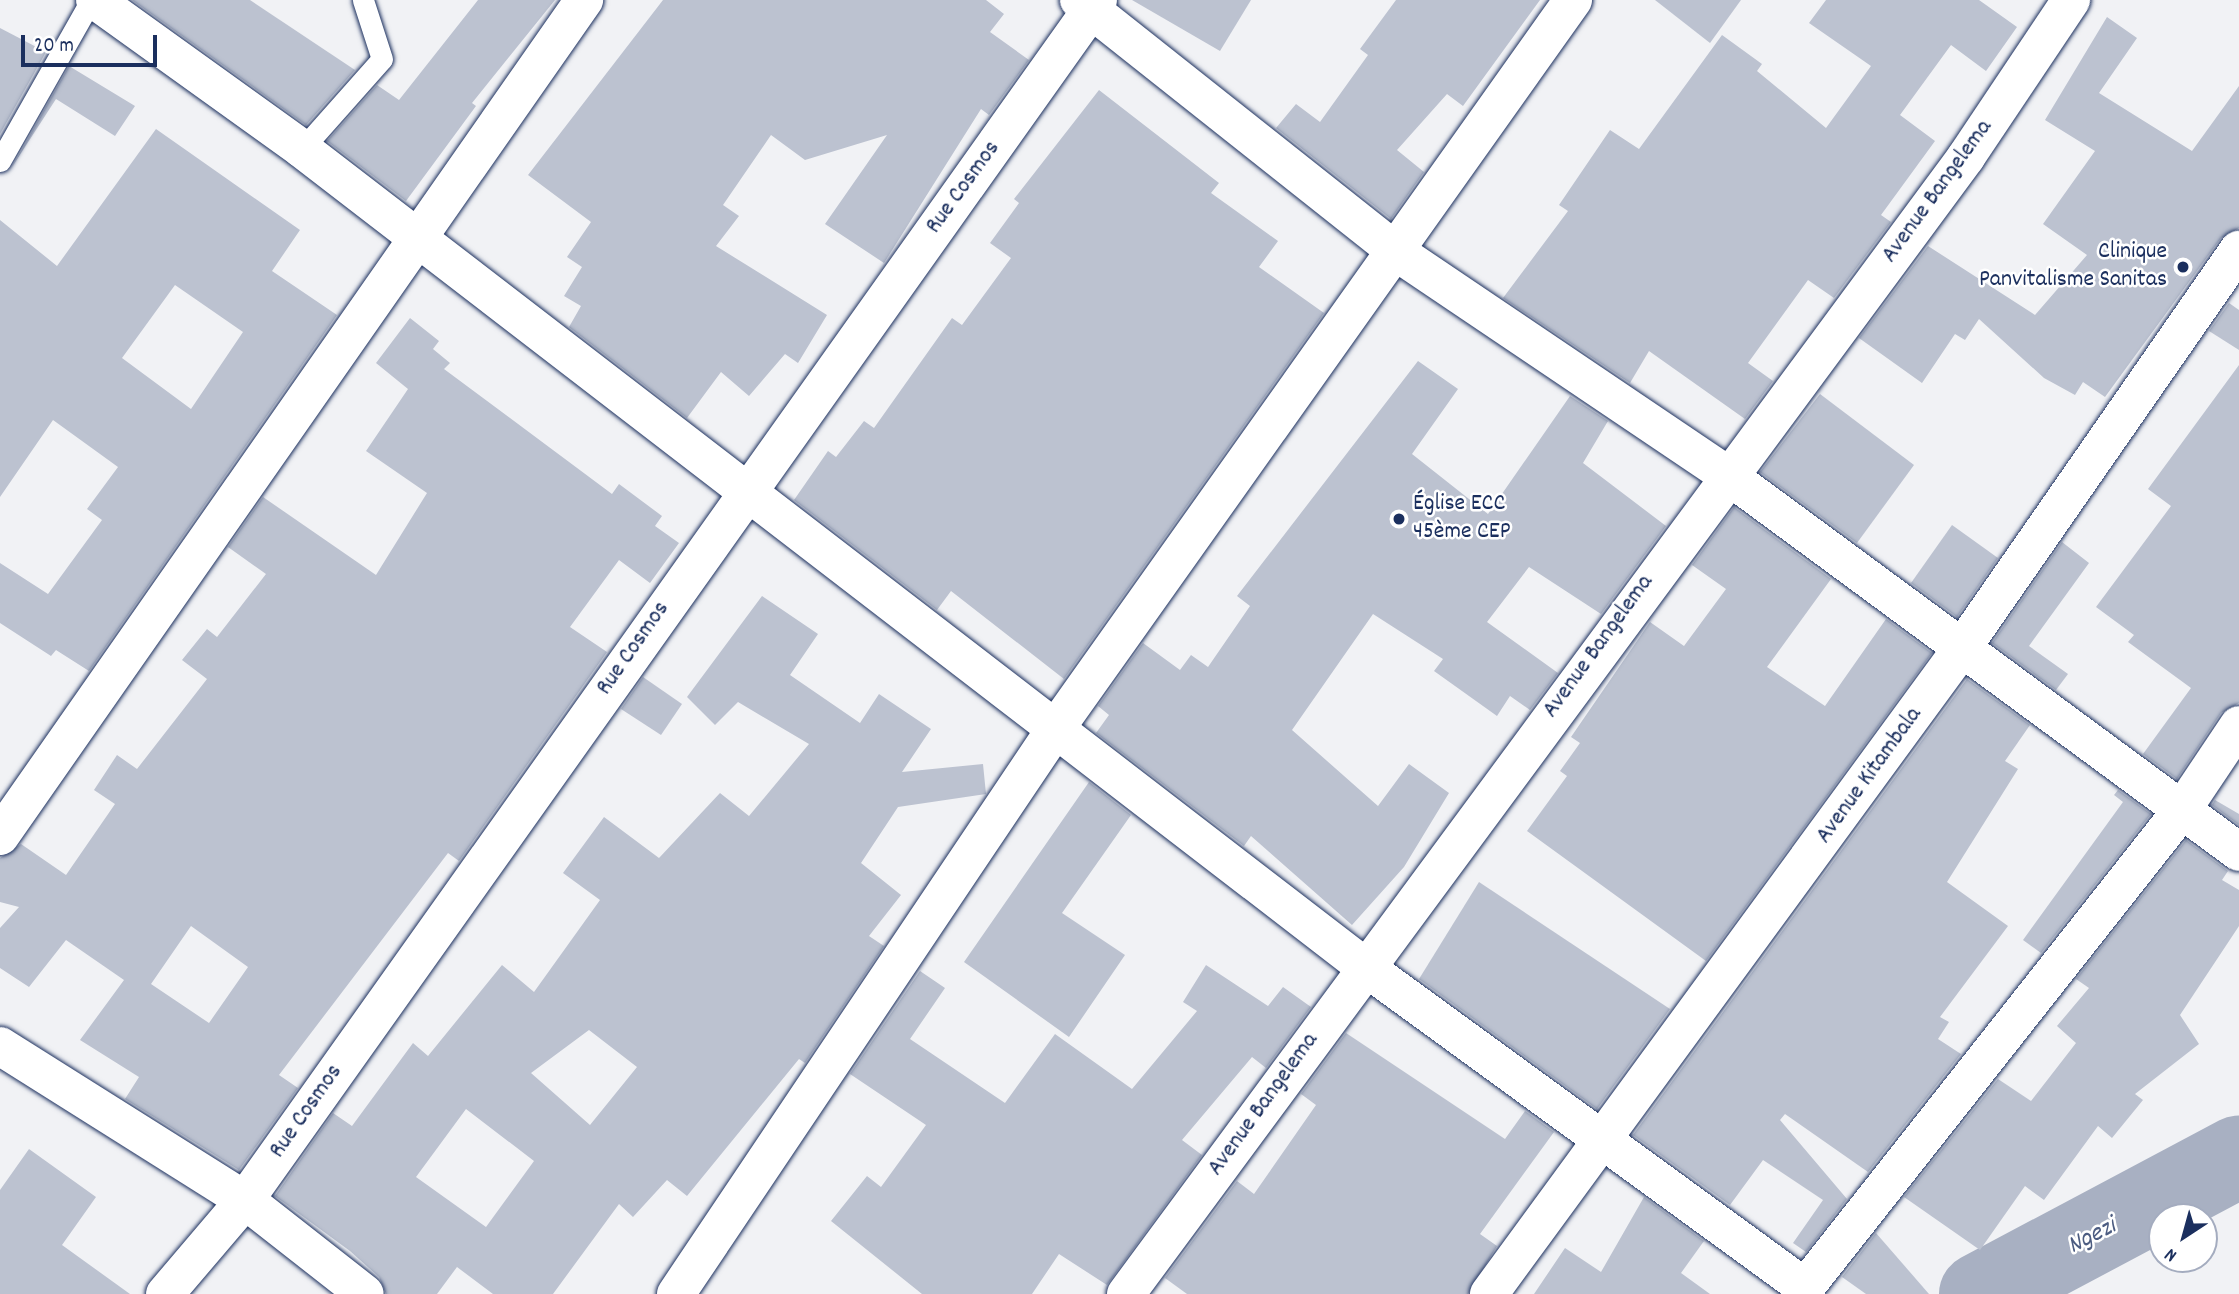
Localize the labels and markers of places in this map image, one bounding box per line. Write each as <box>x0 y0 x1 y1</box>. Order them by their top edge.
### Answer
place label: Clinique Panvitalisme Sanitas <box>1979 239 2167 295</box>
marker: Clinique Panvitalisme Sanitas <box>2173 257 2193 277</box>
place label: Église ECC 45ème CEP <box>1413 491 1511 547</box>
marker: Église ECC 45ème CEP <box>1391 511 1407 527</box>

